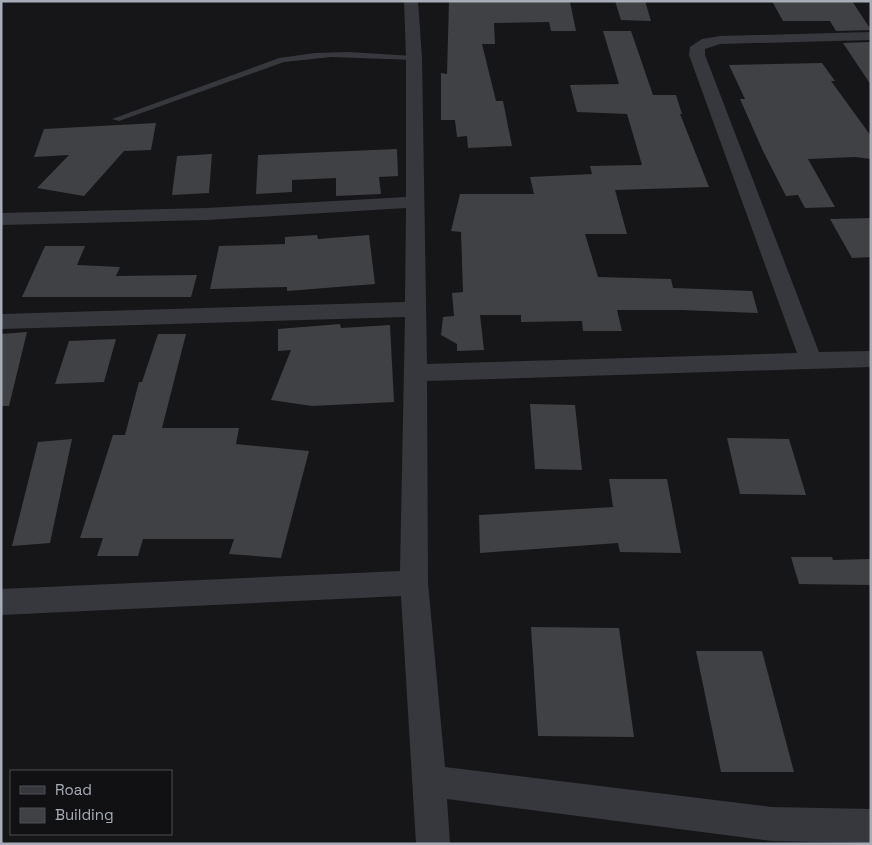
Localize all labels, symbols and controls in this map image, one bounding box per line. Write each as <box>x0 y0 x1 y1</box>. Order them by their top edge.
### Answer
legend <box>10 770 172 835</box>
text: Road <box>55 780 92 799</box>
text: Building <box>55 805 114 824</box>

